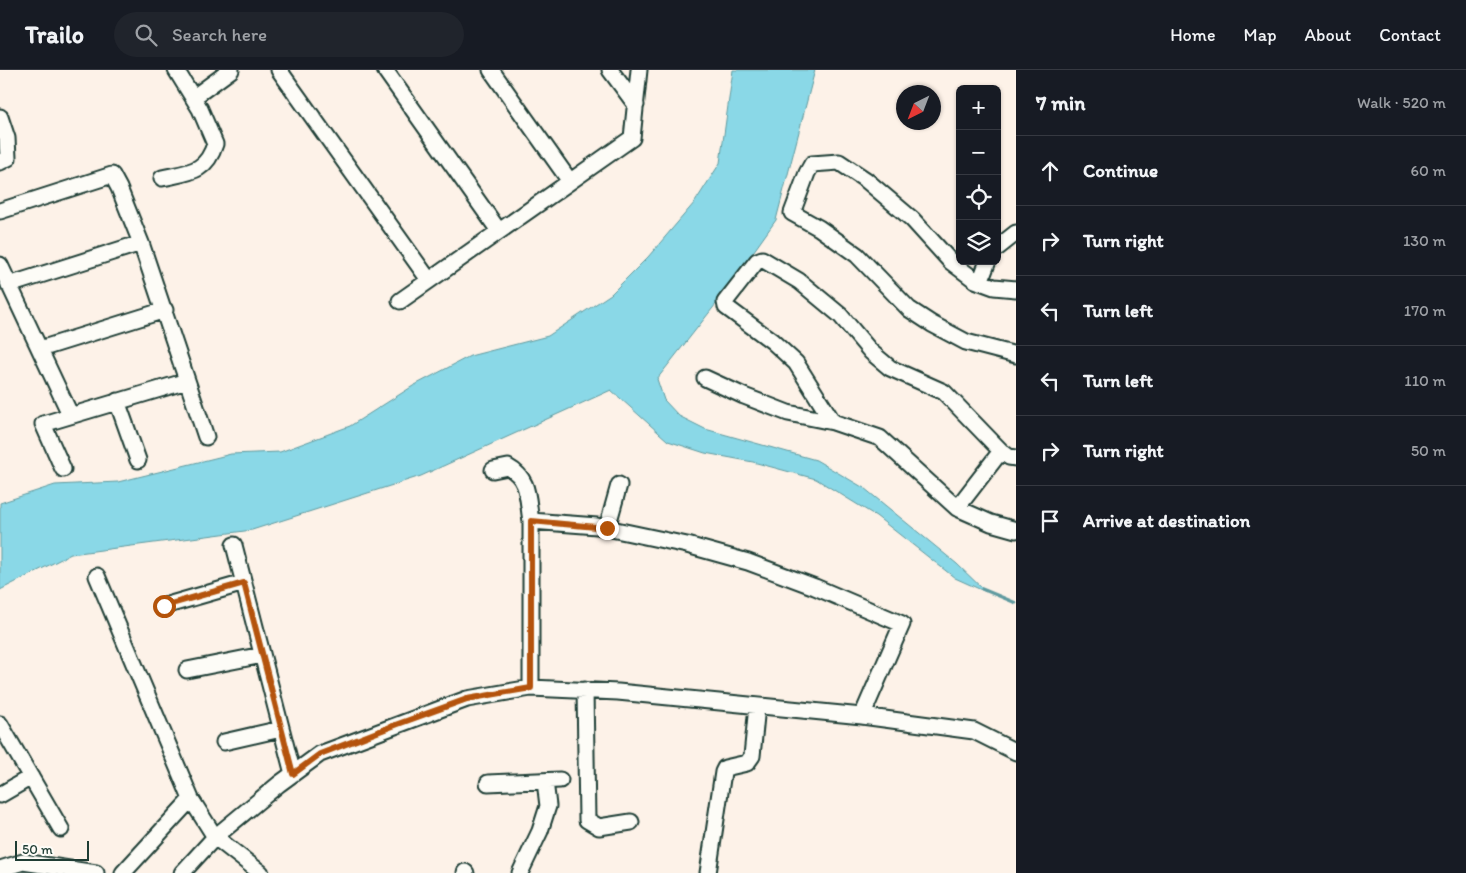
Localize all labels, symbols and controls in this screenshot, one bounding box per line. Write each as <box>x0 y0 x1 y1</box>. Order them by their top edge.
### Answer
search box <box>114 12 464 57</box>
text: Trailo <box>25 20 84 49</box>
icon: search <box>132 21 160 49</box>
text: Search here <box>172 23 267 46</box>
text: Home <box>1170 24 1216 46</box>
text: Map <box>1244 24 1277 46</box>
text: About <box>1305 24 1351 46</box>
text: Contact <box>1379 24 1441 46</box>
north arrow <box>896 85 941 130</box>
map controls <box>956 85 1001 265</box>
button: + <box>956 85 1001 130</box>
text: 7 min <box>1036 90 1085 115</box>
text: Walk · 520 m <box>1357 93 1446 112</box>
button: − <box>956 130 1001 175</box>
icon: ahead <box>1036 157 1064 185</box>
text: Continue <box>1083 159 1158 182</box>
text: 60 m <box>1411 161 1446 180</box>
button: locate <box>956 175 1001 220</box>
button: layers <box>956 220 1001 265</box>
icon: right <box>1036 227 1064 255</box>
text: Turn right <box>1083 229 1164 252</box>
text: 130 m <box>1403 231 1446 250</box>
icon: left <box>1036 297 1064 325</box>
text: Turn left <box>1083 299 1153 322</box>
text: 170 m <box>1404 301 1446 320</box>
icon: left <box>1036 367 1064 395</box>
text: Turn left <box>1083 369 1153 392</box>
text: 110 m <box>1404 371 1446 390</box>
icon: right <box>1036 437 1064 465</box>
text: Turn right <box>1083 439 1164 462</box>
text: 50 m <box>1411 441 1446 460</box>
icon: arrive <box>1036 507 1064 535</box>
text: Arrive at destination <box>1083 509 1250 532</box>
route end <box>596 517 619 540</box>
route start <box>153 595 176 618</box>
scale bar <box>15 838 89 861</box>
text: 50 m <box>22 841 53 858</box>

